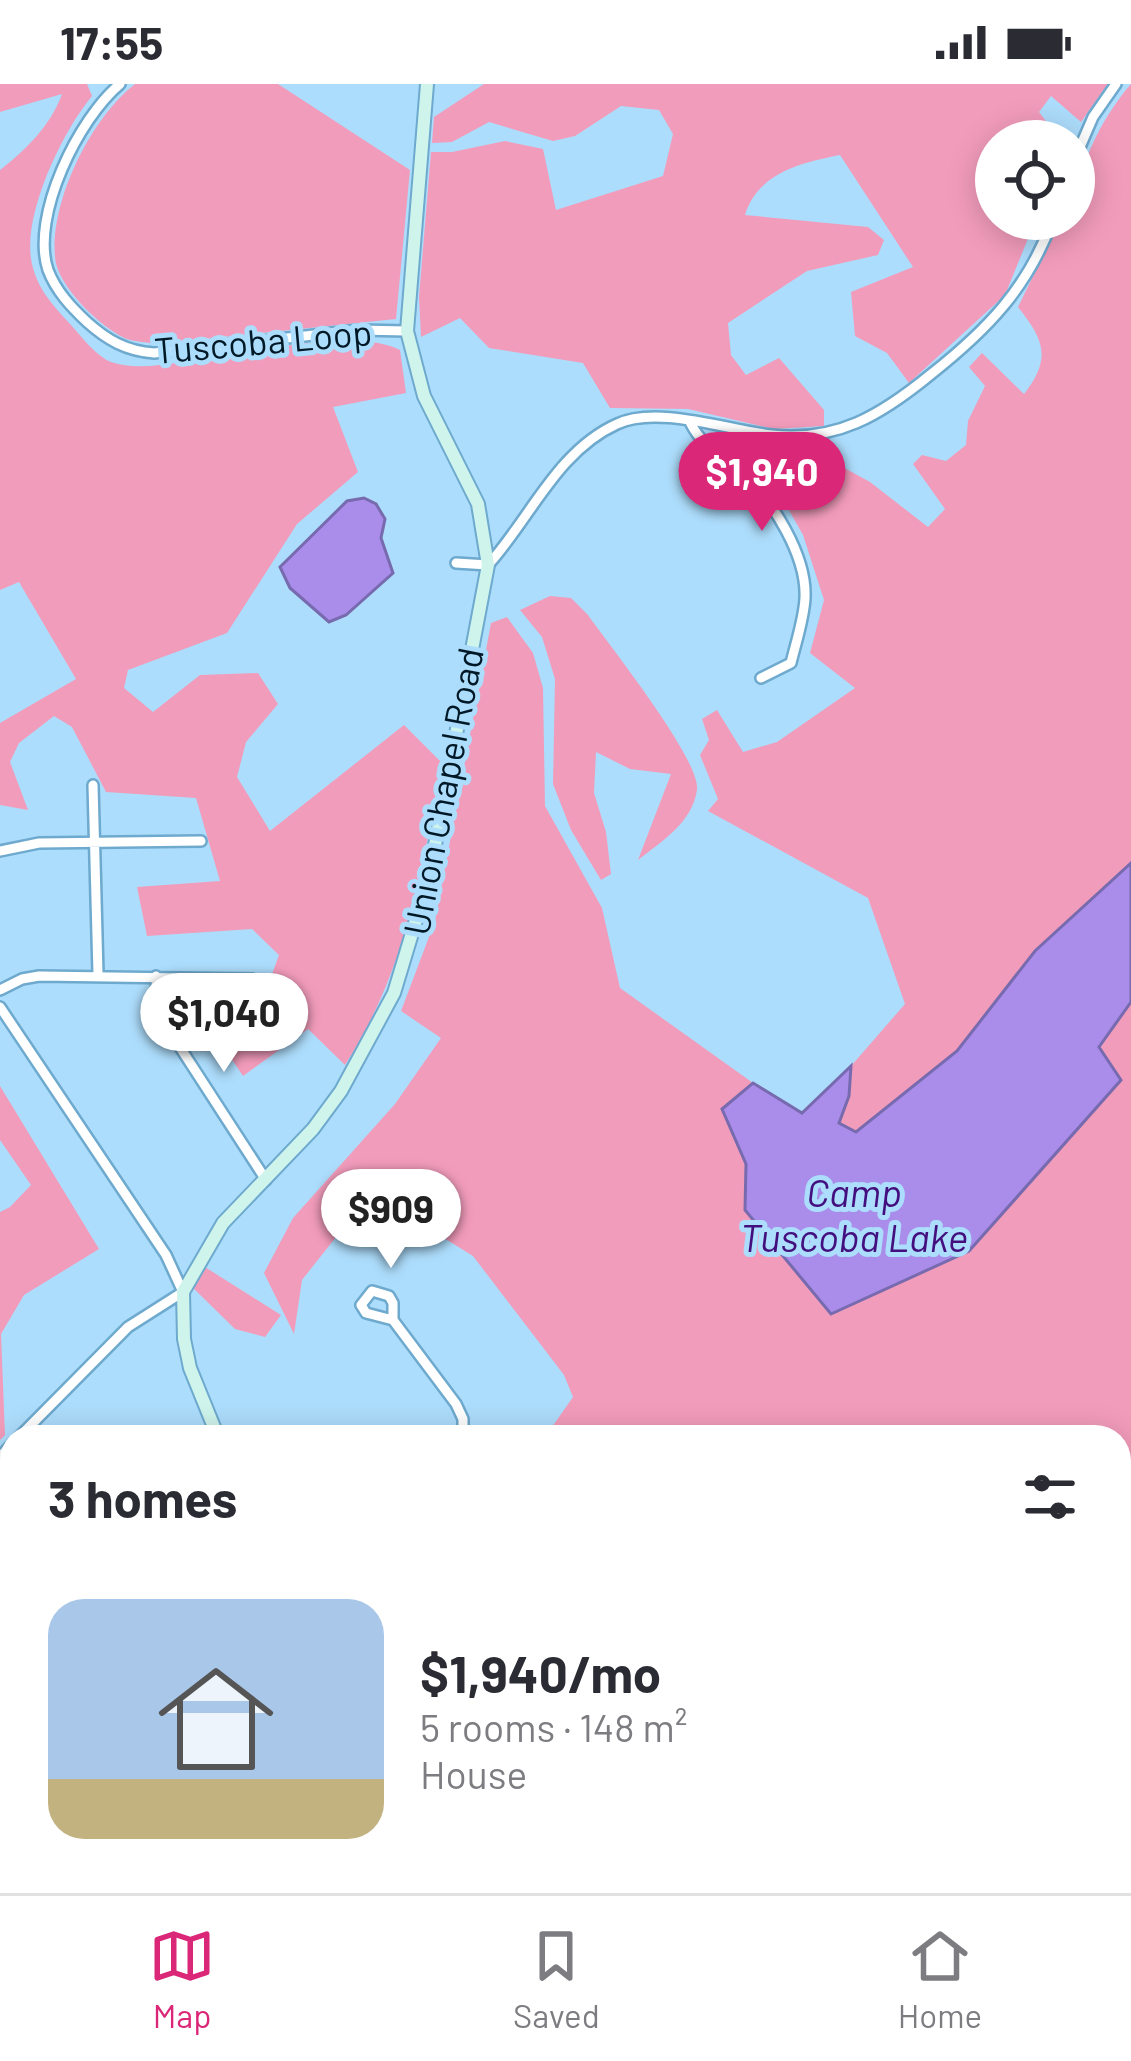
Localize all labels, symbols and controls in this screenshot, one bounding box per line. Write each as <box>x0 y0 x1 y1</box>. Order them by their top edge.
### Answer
text: 17:55 <box>60 15 163 69</box>
map controls <box>975 120 1095 240</box>
button: locate <box>975 120 1095 240</box>
street label: Tuscoba Loop <box>152 309 374 371</box>
pin: $1,940 <box>664 432 860 534</box>
text: $1,940 <box>706 447 818 494</box>
street label: Union Chapel Road <box>393 644 491 938</box>
pin: $1,040 <box>126 973 322 1075</box>
text: $1,040 <box>167 988 281 1035</box>
water label: Camp Tuscoba Lake <box>740 1168 968 1260</box>
pin: $909 <box>320 1169 462 1271</box>
text: $909 <box>348 1184 434 1231</box>
icon: filters <box>1017 1464 1083 1530</box>
text: 3 homes <box>48 1467 237 1528</box>
text: $1,940/mo <box>420 1642 661 1703</box>
icon: home <box>144 1647 288 1791</box>
text: 5 rooms · 148 m² <box>420 1703 687 1750</box>
text: House <box>420 1750 527 1797</box>
tab: Map <box>149 1923 215 2035</box>
tab: Saved <box>513 1923 600 2035</box>
tab: Home <box>898 1923 982 2035</box>

